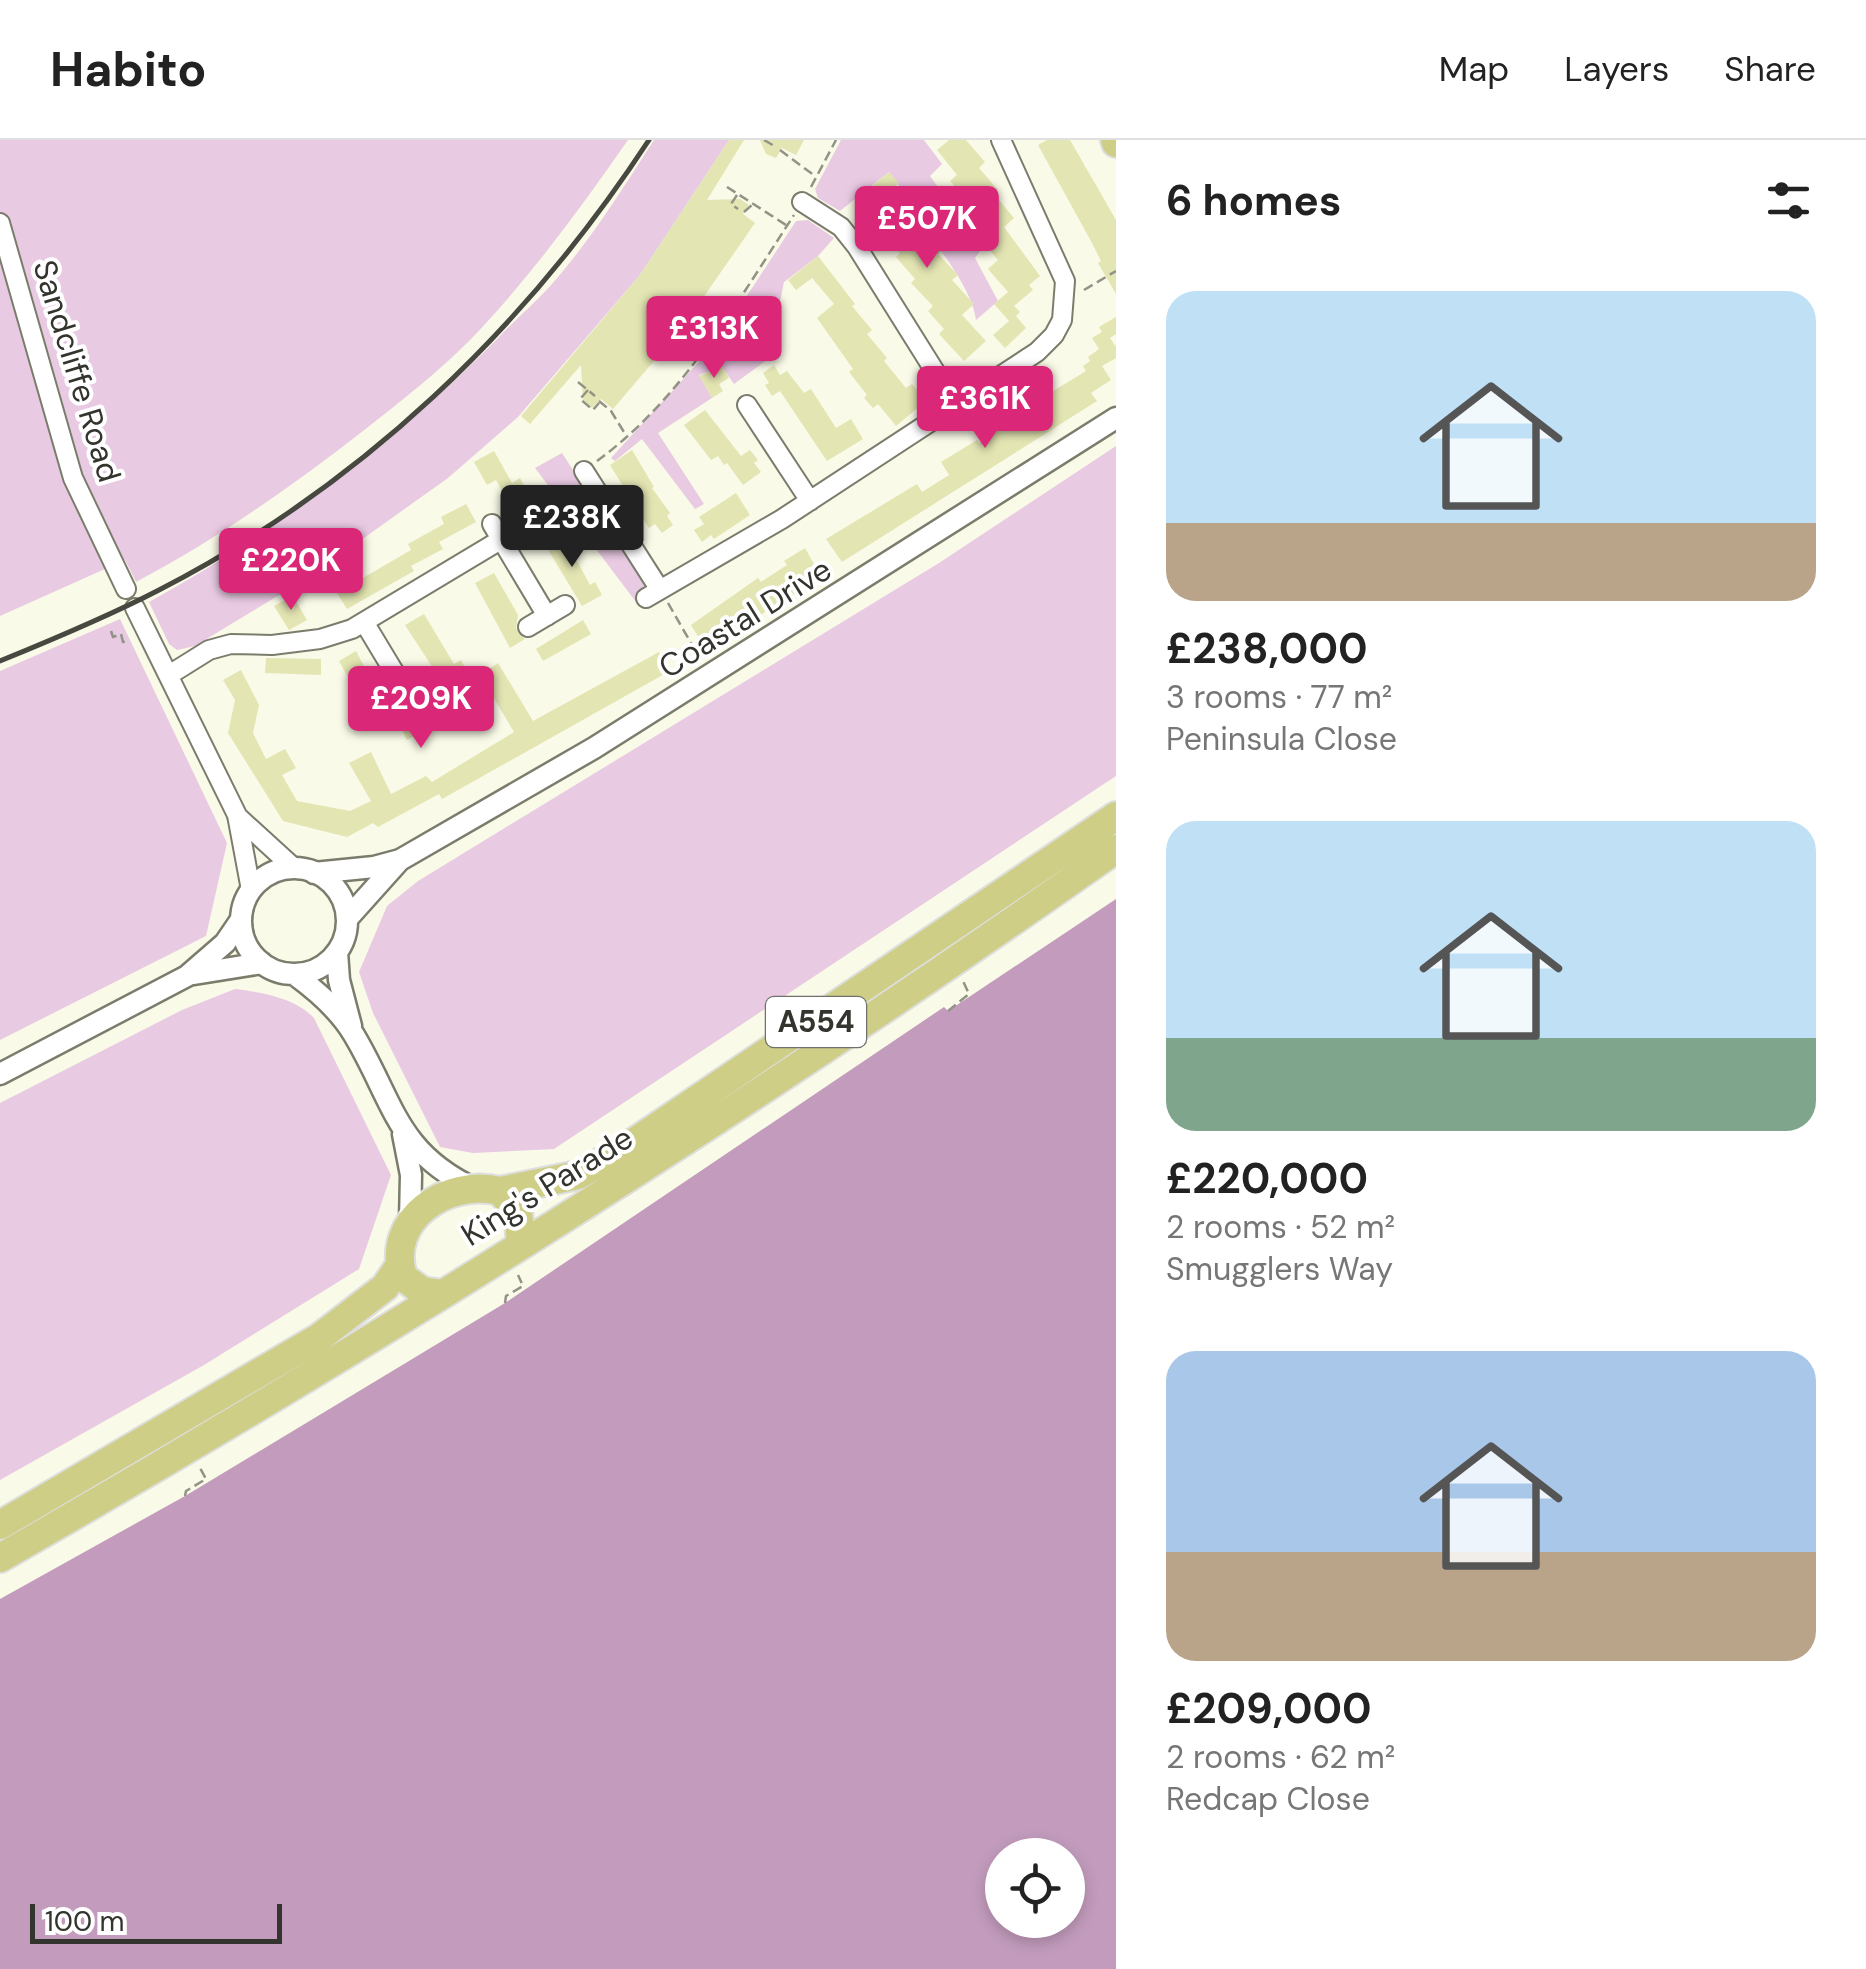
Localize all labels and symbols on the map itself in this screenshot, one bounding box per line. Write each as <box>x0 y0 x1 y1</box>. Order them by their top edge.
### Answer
pin: £507K <box>857 186 997 271</box>
street label: Sandcliffe Road <box>23 255 131 487</box>
pin: £313K <box>644 296 784 381</box>
pin: £361K <box>915 366 1055 451</box>
pin: £238K <box>502 485 642 570</box>
pin: £220K <box>221 528 361 613</box>
street label: Coastal Drive <box>651 548 839 688</box>
pin: £209K <box>351 666 491 751</box>
road number: A554 <box>766 997 866 1047</box>
street label: King's Parade <box>453 1117 641 1255</box>
scale bar <box>30 1899 282 1944</box>

